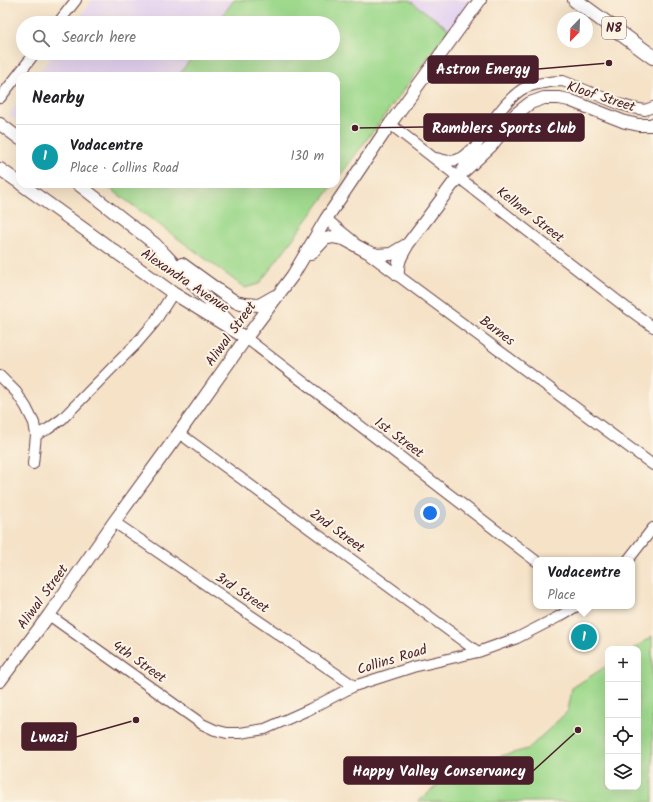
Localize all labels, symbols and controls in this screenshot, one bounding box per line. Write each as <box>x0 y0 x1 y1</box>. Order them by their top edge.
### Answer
north arrow <box>557 12 593 48</box>
search box <box>16 16 340 60</box>
road number: N8 <box>602 17 626 39</box>
text: Search here <box>62 26 136 50</box>
icon: search <box>30 27 52 49</box>
callout: Astron Energy <box>428 56 538 83</box>
text: Astron Energy <box>436 58 530 82</box>
street label: Kloof Street <box>564 76 639 119</box>
text: Nearby <box>32 85 84 112</box>
callout: Ramblers Sports Club <box>424 114 584 141</box>
text: Ramblers Sports Club <box>432 117 577 141</box>
text: Vodacentre <box>70 134 143 158</box>
text: 1 <box>43 146 47 167</box>
text: 130 m <box>290 146 324 167</box>
text: Place · Collins Road <box>70 158 178 179</box>
street label: Kellner Street <box>491 181 569 249</box>
street label: Alexandra Avenue <box>136 243 235 319</box>
street label: Aliwal Street <box>200 296 263 371</box>
street label: Barnes <box>474 310 520 352</box>
street label: 1st Street <box>370 412 429 464</box>
street label: 2nd Street <box>305 503 370 559</box>
your location <box>420 503 440 523</box>
popup <box>533 557 635 609</box>
street label: Aliwal Street <box>12 559 75 634</box>
text: Vodacentre <box>547 561 621 585</box>
street label: 3rd Street <box>211 567 274 619</box>
text: Place <box>547 585 575 606</box>
pin: 1 <box>571 622 597 652</box>
street label: 4th Street <box>107 635 171 689</box>
street label: Collins Road <box>354 639 431 681</box>
map controls <box>605 646 641 790</box>
button: + <box>605 646 641 682</box>
button: − <box>605 682 641 718</box>
button: locate <box>605 718 641 754</box>
callout: Lwazi <box>22 723 76 750</box>
text: Lwazi <box>30 726 69 750</box>
button: layers <box>605 754 641 790</box>
callout: Happy Valley Conservancy <box>344 757 533 784</box>
text: Happy Valley Conservancy <box>352 760 526 784</box>

